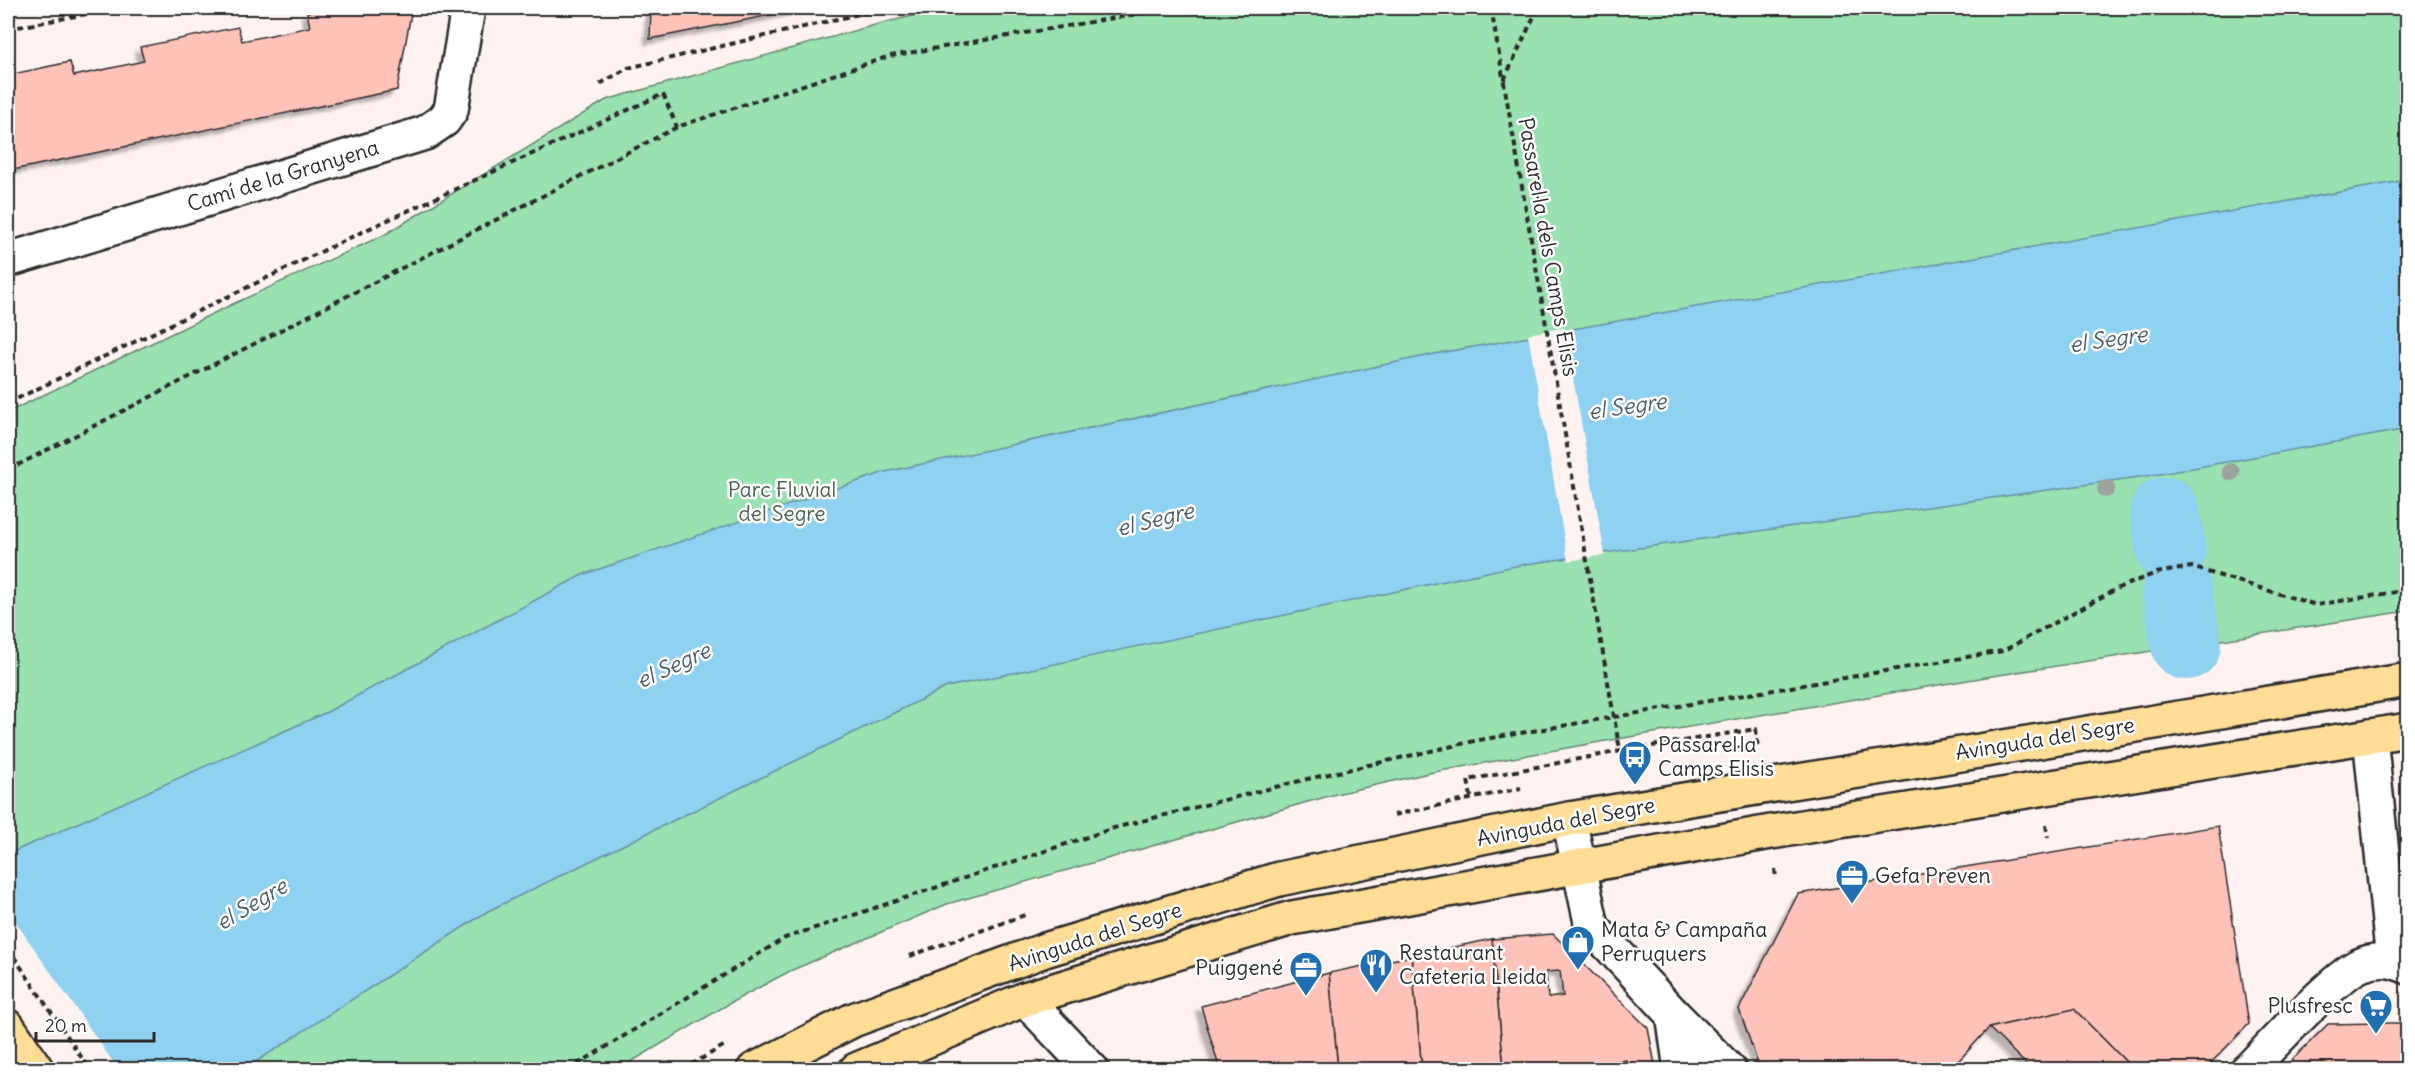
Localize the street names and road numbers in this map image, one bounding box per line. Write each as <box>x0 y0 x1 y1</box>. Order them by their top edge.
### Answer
street label: Passarel·la dels Camps Elisis <box>1512 115 1585 378</box>
street label: Camí de la Granyena <box>184 134 382 218</box>
street label: Avinguda del Segre <box>1953 711 2136 766</box>
street label: Avinguda del Segre <box>1475 791 1657 852</box>
street label: Avinguda del Segre <box>1005 896 1185 977</box>

